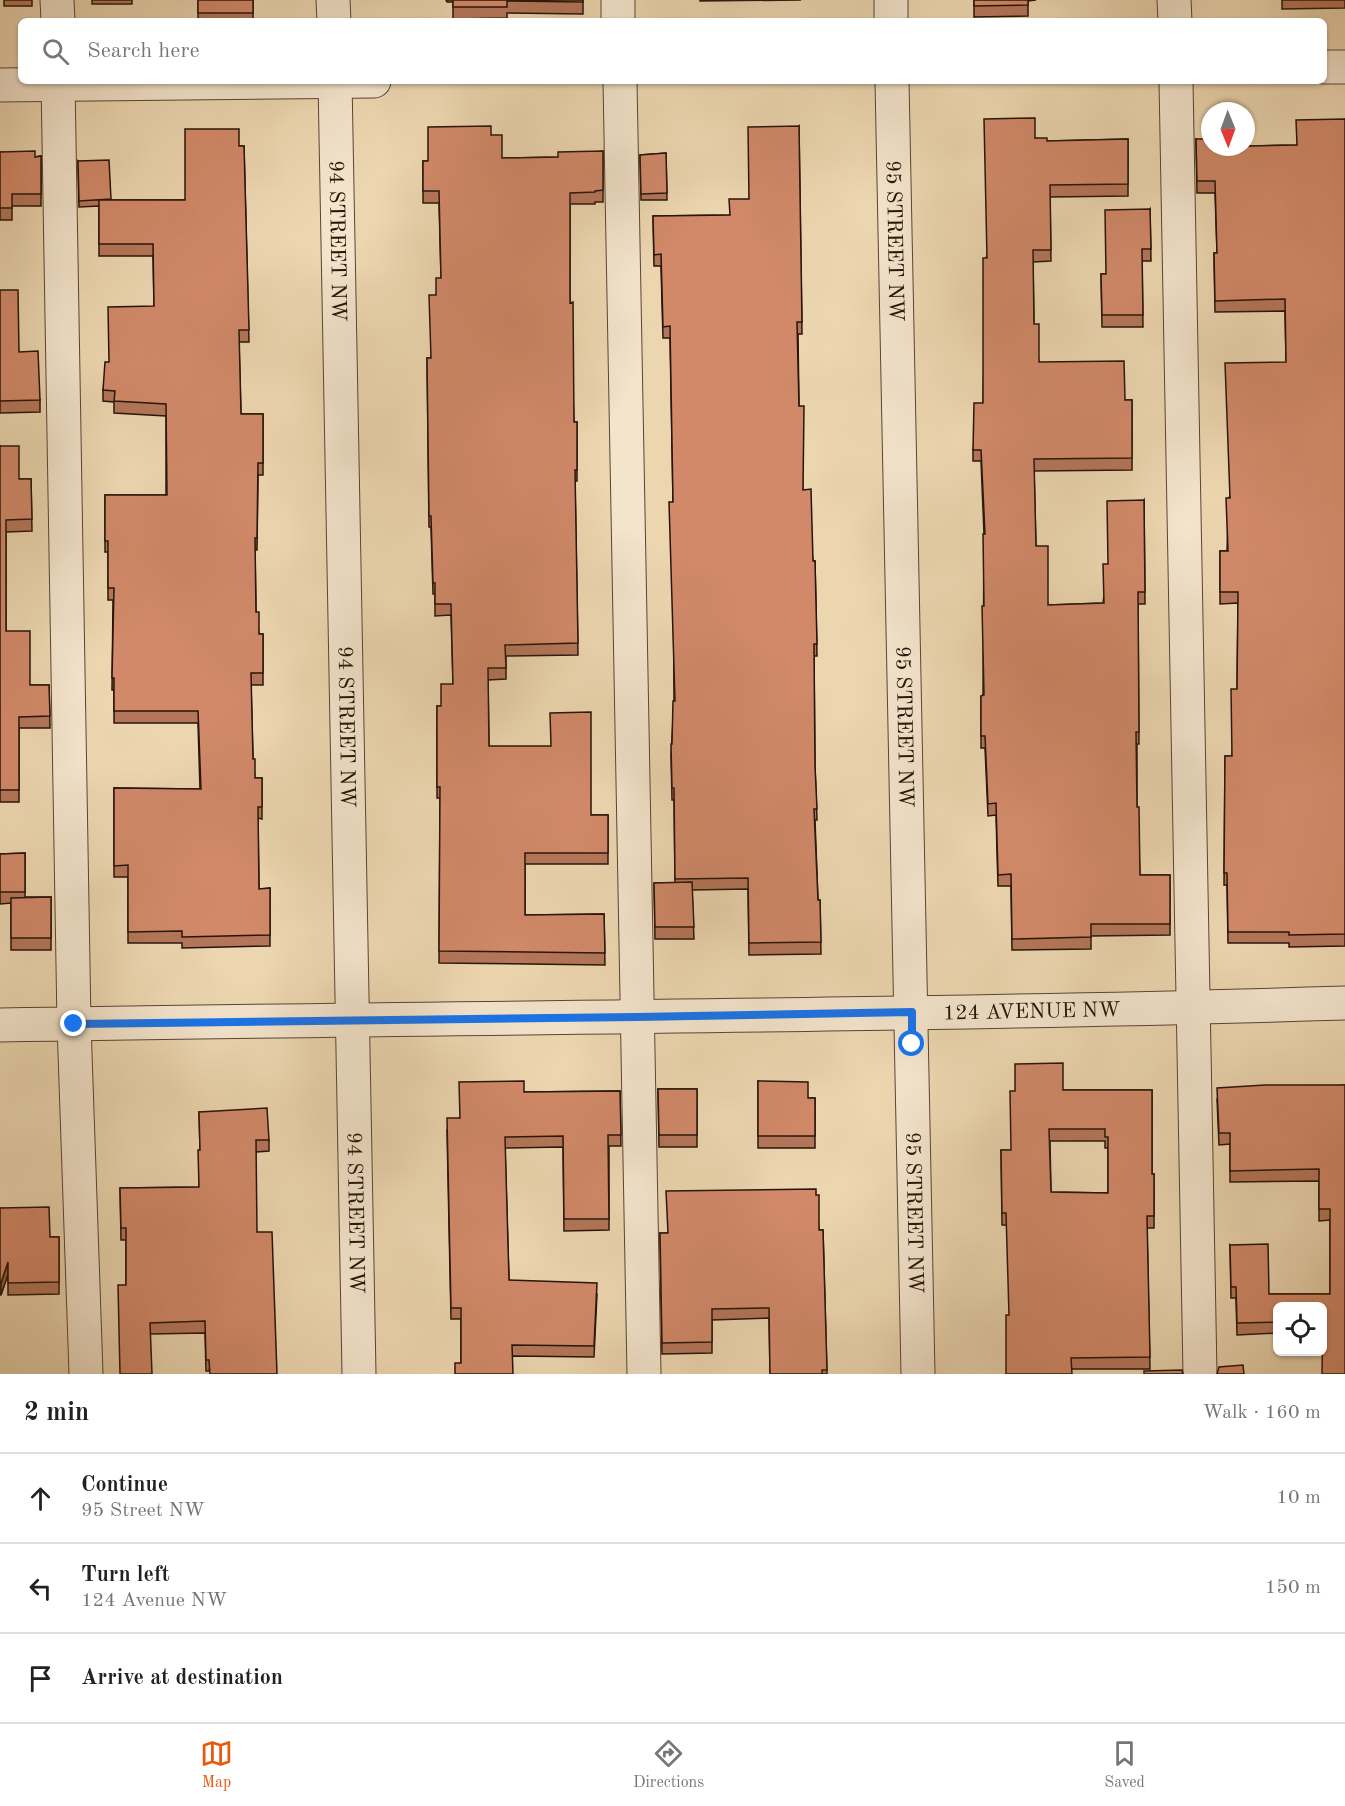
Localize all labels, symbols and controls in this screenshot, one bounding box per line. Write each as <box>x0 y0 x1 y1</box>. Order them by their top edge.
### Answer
search box <box>18 18 1327 84</box>
icon: search <box>39 35 72 68</box>
text: Search here <box>87 40 200 62</box>
north arrow <box>1201 102 1255 156</box>
street label: 94 STREET NW <box>324 160 348 322</box>
street label: 95 STREET NW <box>882 160 906 322</box>
street label: 94 STREET NW <box>333 646 357 808</box>
street label: 95 STREET NW <box>891 646 916 808</box>
street label: 124 AVENUE NW <box>943 1000 1121 1024</box>
route end <box>60 1010 86 1036</box>
route start <box>898 1030 924 1056</box>
street label: 94 STREET NW <box>343 1132 367 1294</box>
street label: 95 STREET NW <box>901 1132 925 1294</box>
map controls <box>1273 1302 1327 1356</box>
button: locate <box>1273 1302 1327 1356</box>
text: 2 min <box>24 1400 89 1426</box>
text: Walk · 160 m <box>1202 1403 1321 1423</box>
text: Continue <box>81 1474 168 1496</box>
icon: ahead <box>24 1482 57 1515</box>
text: 10 m <box>1276 1488 1321 1508</box>
text: 95 Street NW <box>81 1501 205 1521</box>
text: Turn left <box>81 1564 170 1586</box>
icon: left <box>24 1572 57 1605</box>
text: 150 m <box>1265 1578 1321 1598</box>
text: 124 Avenue NW <box>81 1591 227 1611</box>
icon: arrive <box>24 1662 57 1695</box>
text: Arrive at destination <box>81 1667 283 1689</box>
tab: Map <box>200 1737 233 1793</box>
tab: Directions <box>633 1737 704 1793</box>
tab: Saved <box>1104 1737 1145 1793</box>

